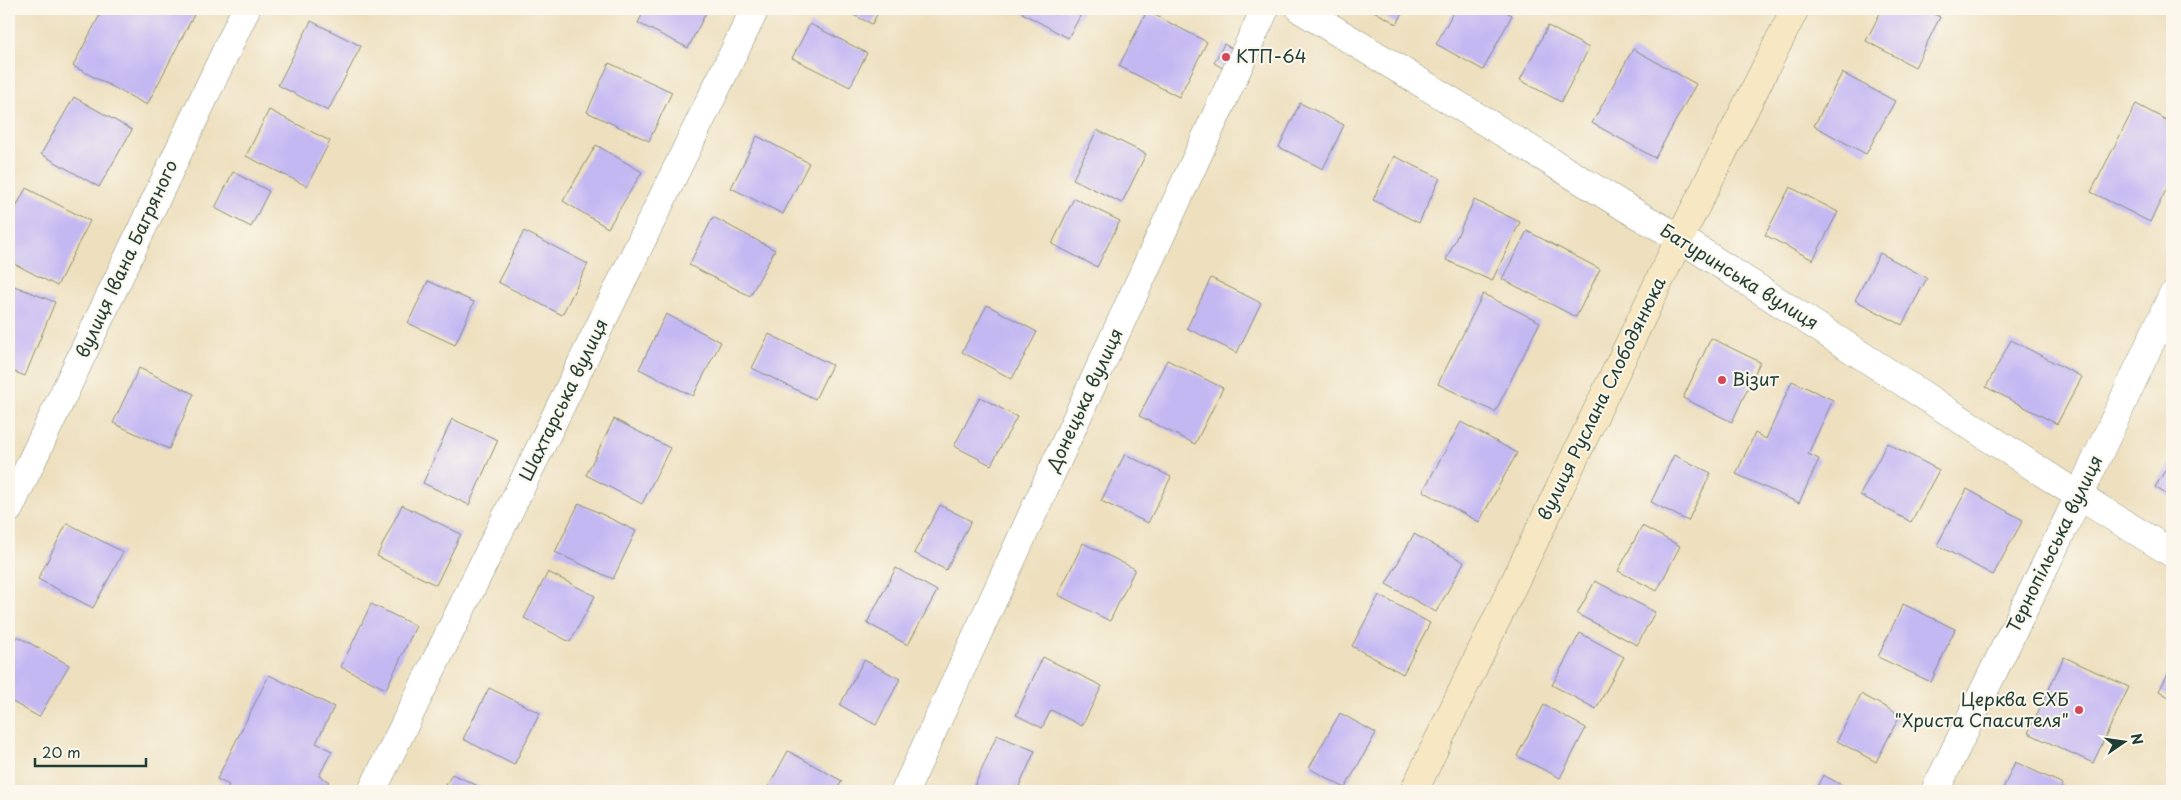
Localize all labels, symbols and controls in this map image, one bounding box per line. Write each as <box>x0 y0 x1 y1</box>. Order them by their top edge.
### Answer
place label: КТП-64 <box>1236 42 1307 69</box>
marker: КТП-64 <box>1220 51 1232 63</box>
street label: вулиця Івана Багряного <box>68 155 183 362</box>
street label: Батуринська вулиця <box>1655 216 1824 336</box>
street label: вулиця Руслана Слободянюка <box>1530 271 1672 525</box>
street label: Шахтарська вулиця <box>512 313 614 485</box>
street label: Донецька вулиця <box>1038 323 1129 476</box>
place label: Візит <box>1732 365 1780 392</box>
marker: Візит <box>1716 374 1728 386</box>
street label: Тернопільська вулиця <box>1999 450 2108 637</box>
place label: Церква ЄХБ "Христа Спасителя" <box>1895 685 2069 733</box>
marker: Церква ЄХБ "Христа Спасителя" <box>2073 704 2085 716</box>
north arrow <box>2098 718 2148 768</box>
text: N <box>2126 731 2149 747</box>
scale bar <box>35 735 146 767</box>
text: 20 m <box>42 740 81 763</box>

